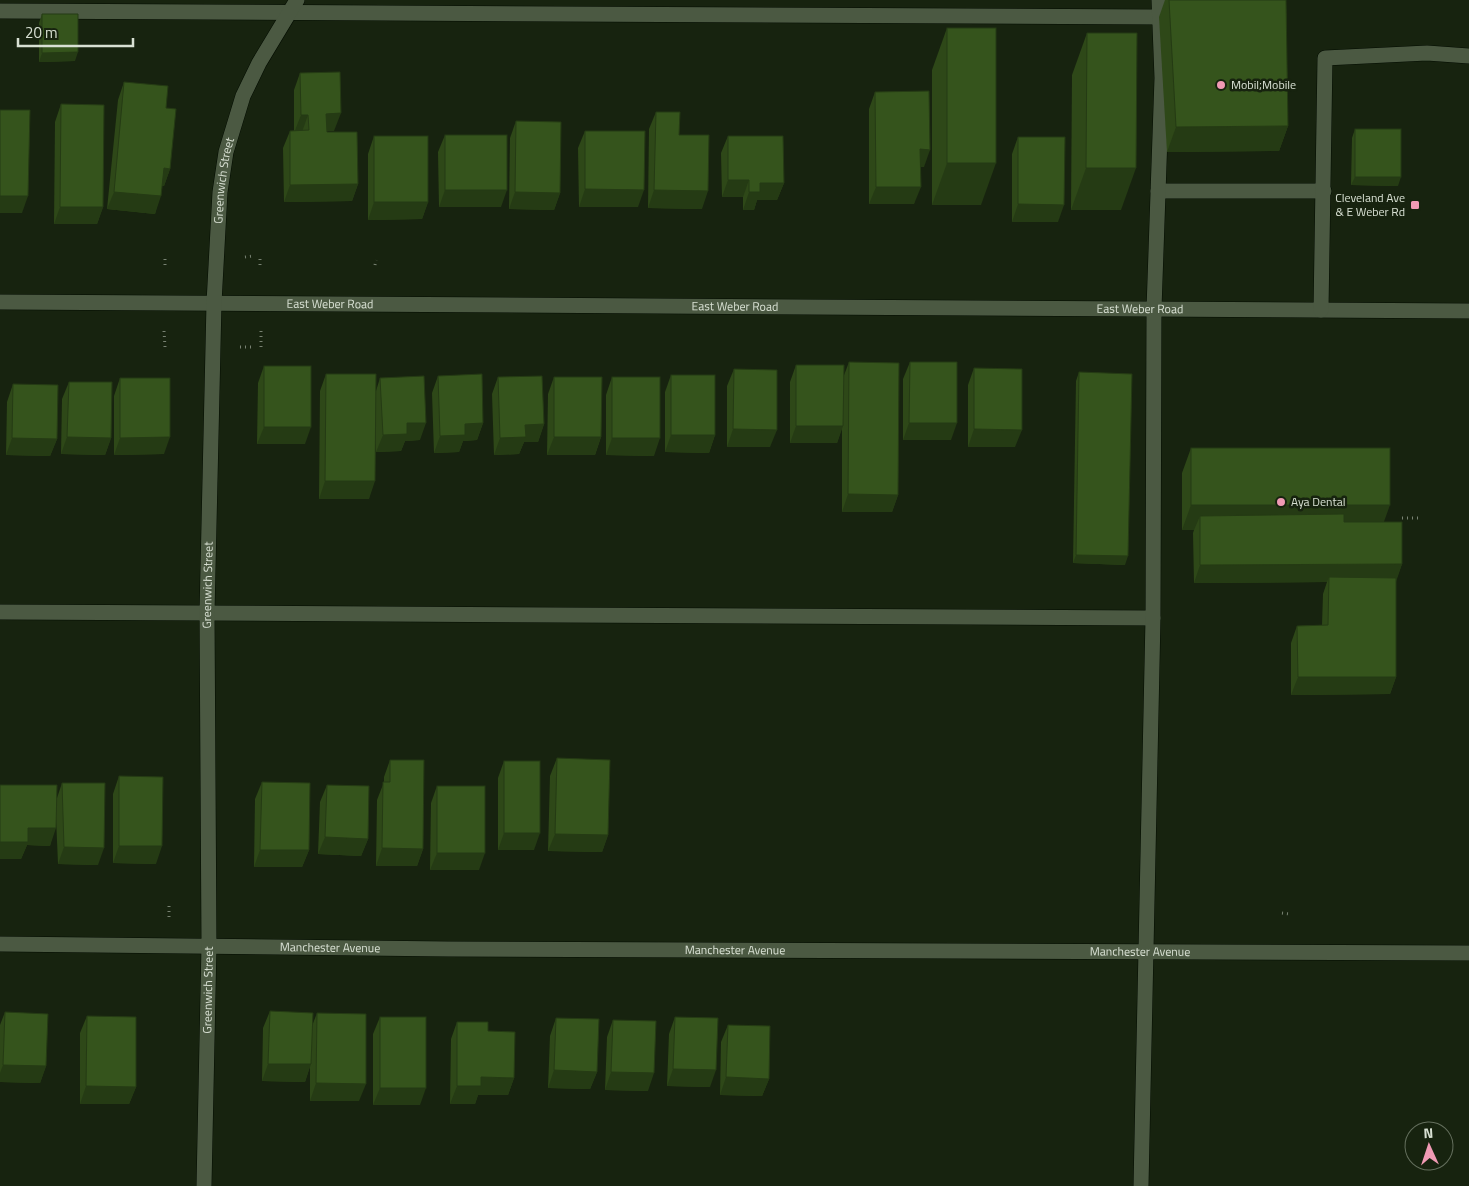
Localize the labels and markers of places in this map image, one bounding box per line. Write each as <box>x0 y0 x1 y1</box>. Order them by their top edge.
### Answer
place label: Mobil;Mobile <box>1231 75 1296 94</box>
marker: Mobil;Mobile <box>1215 79 1227 91</box>
place label: Cleveland Ave & E Weber Rd <box>1335 188 1405 221</box>
marker: Cleveland Ave & E Weber Rd <box>1409 199 1421 211</box>
place label: Aya Dental <box>1291 492 1345 511</box>
marker: Aya Dental <box>1275 496 1287 508</box>

